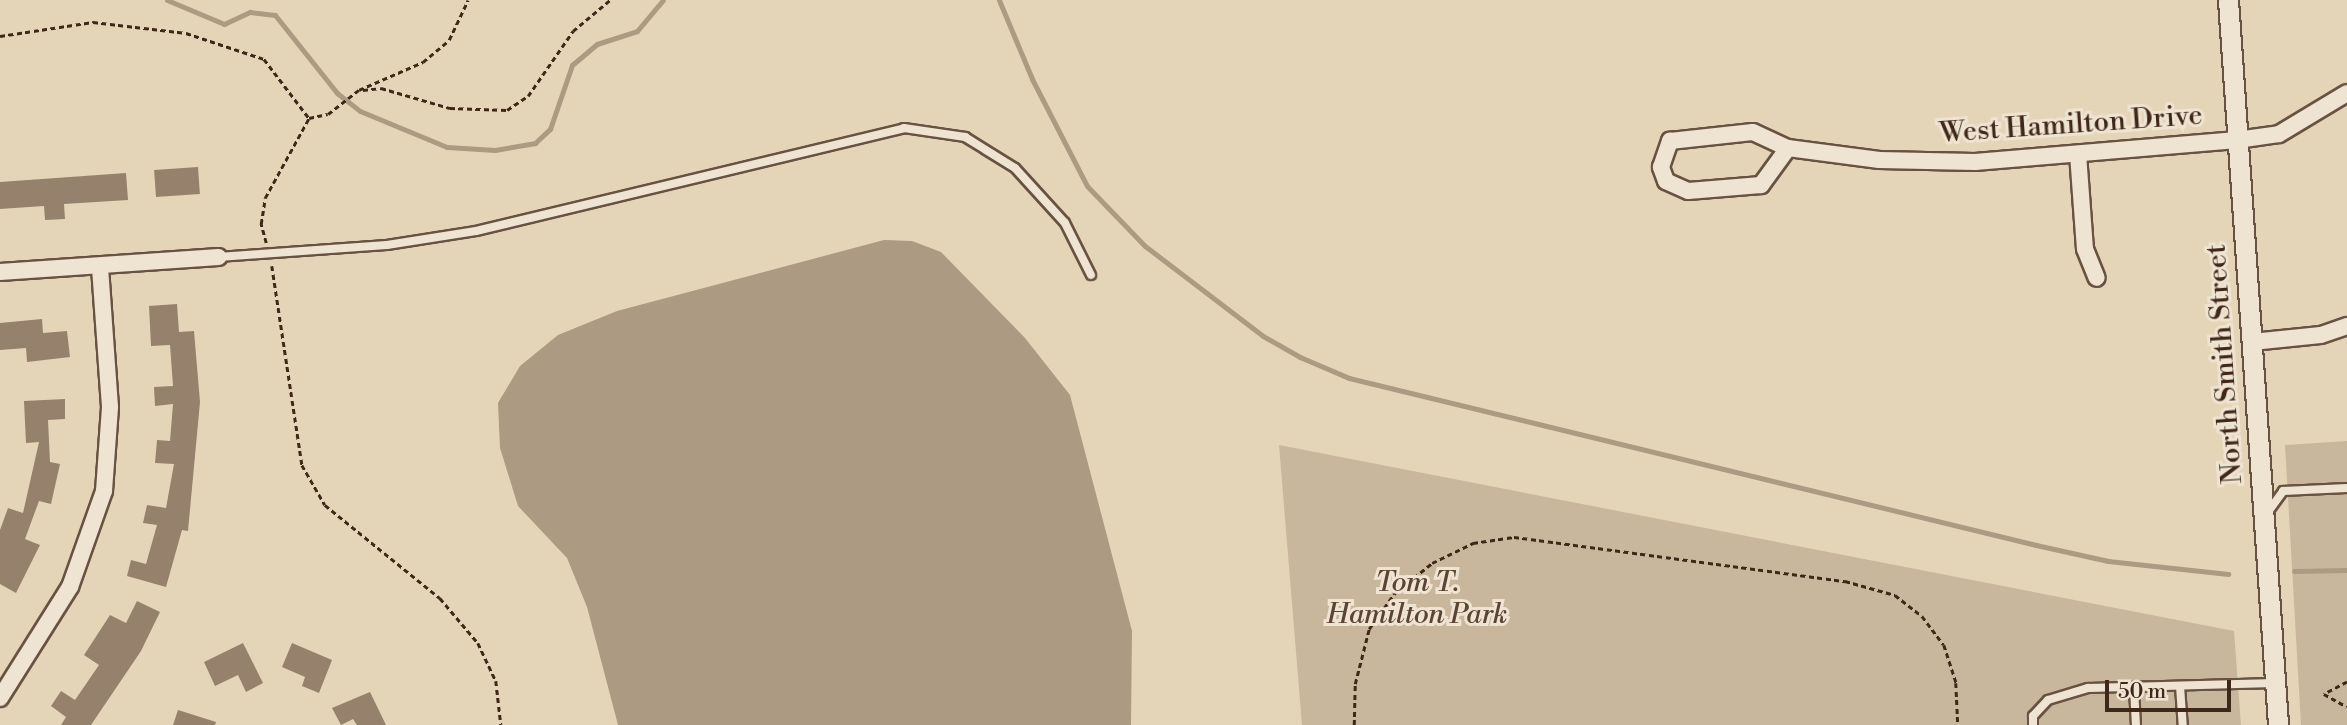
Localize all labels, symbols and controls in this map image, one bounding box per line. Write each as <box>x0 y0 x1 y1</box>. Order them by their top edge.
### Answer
street label: West Hamilton Drive <box>1938 99 2204 151</box>
street label: North Smith Street <box>2200 243 2250 485</box>
park label: Tom T. Hamilton Park <box>1327 566 1507 632</box>
scale bar <box>2109 666 2235 710</box>
text: 50 m <box>2118 679 2166 705</box>

